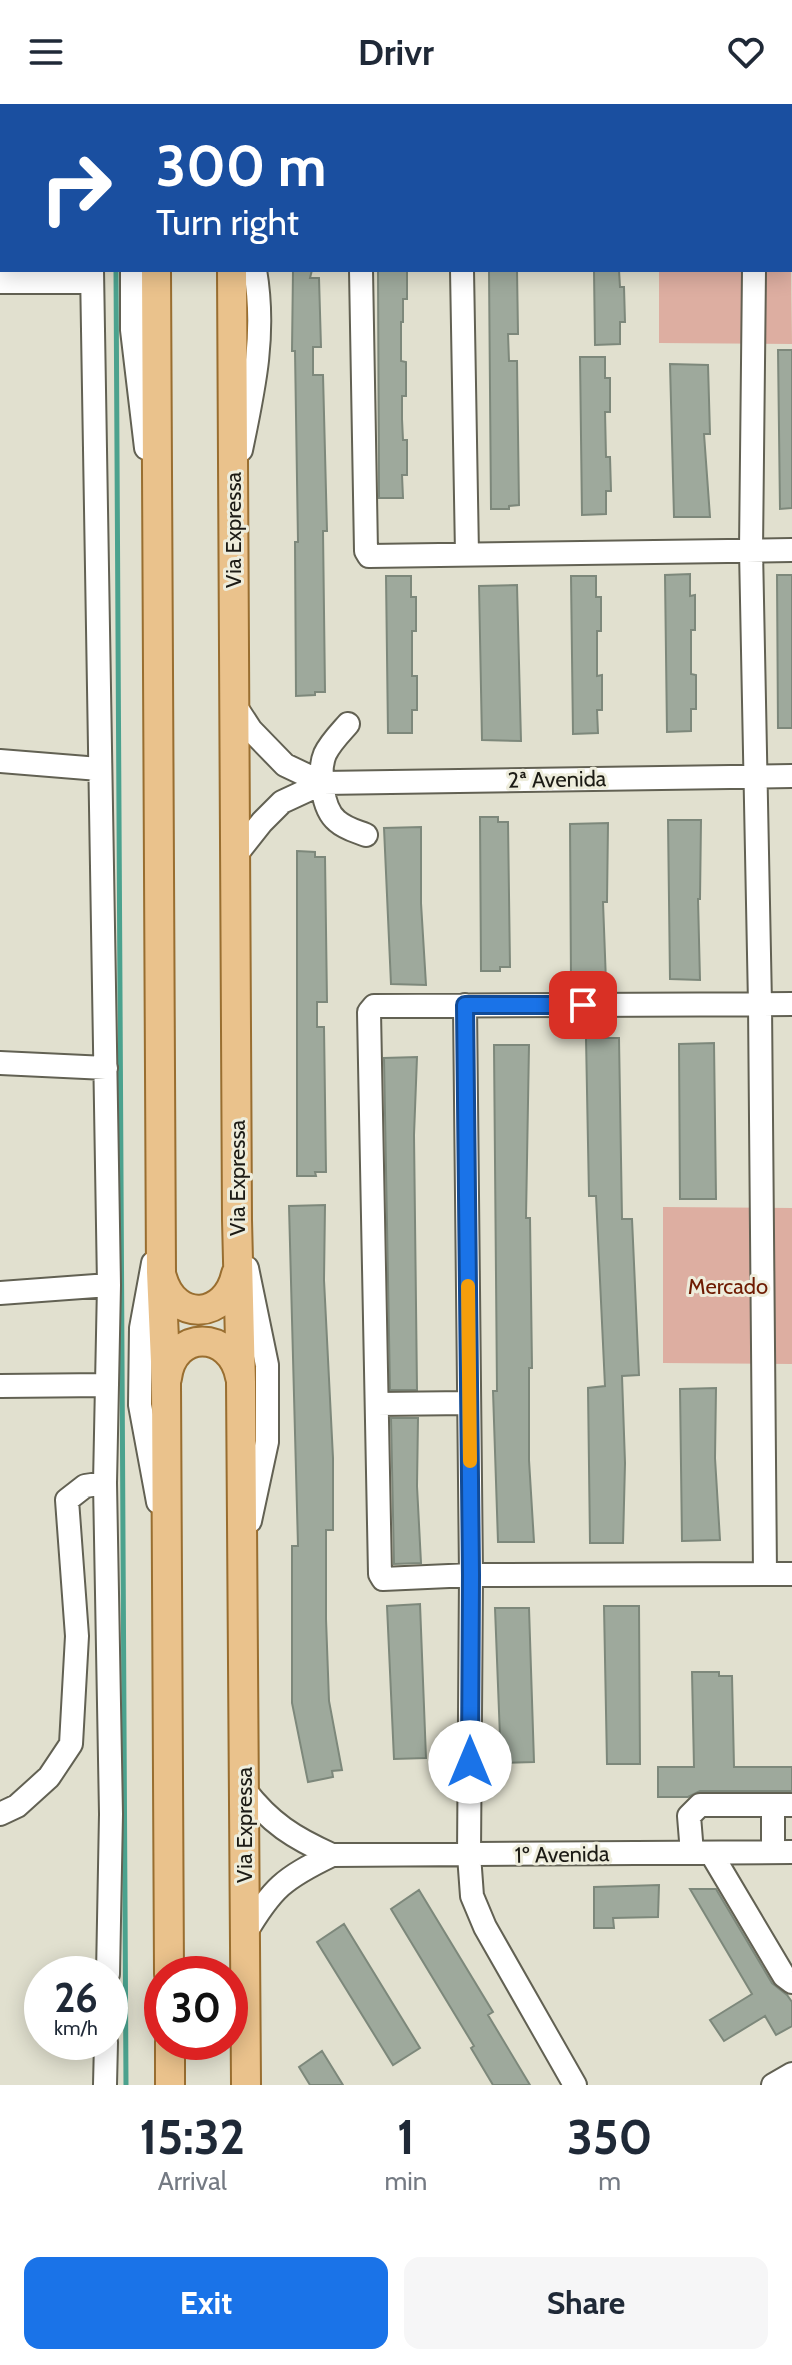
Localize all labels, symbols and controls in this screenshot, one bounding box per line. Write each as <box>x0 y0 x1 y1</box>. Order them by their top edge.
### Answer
icon: menu <box>24 30 68 74</box>
text: Drivr <box>358 30 434 74</box>
icon: heart <box>724 30 768 74</box>
text: 300 m <box>156 132 327 200</box>
icon: right <box>24 136 128 240</box>
text: Turn right <box>156 200 299 244</box>
street label: Via Expressa <box>220 471 247 588</box>
street label: 2ª Avenida <box>507 765 607 794</box>
pin <box>549 971 617 1039</box>
icon: arrive <box>561 983 605 1027</box>
street label: Via Expressa <box>224 1119 251 1236</box>
park label: Mercado <box>688 1273 768 1300</box>
position arrow <box>428 1720 512 1804</box>
street label: Via Expressa <box>231 1766 258 1883</box>
street label: 1º Avenida <box>514 1840 610 1869</box>
speed limit sign: 30 <box>144 1956 248 2060</box>
text: 26 <box>54 1973 98 2022</box>
text: km/h <box>54 2016 98 2040</box>
text: 15:32 <box>140 2108 245 2166</box>
text: 1 <box>397 2108 415 2166</box>
text: 350 <box>567 2108 652 2166</box>
text: Arrival <box>158 2165 227 2197</box>
text: min <box>384 2165 427 2197</box>
text: m <box>598 2165 621 2197</box>
button: Exit <box>24 2257 388 2349</box>
button: Share <box>404 2257 768 2349</box>

